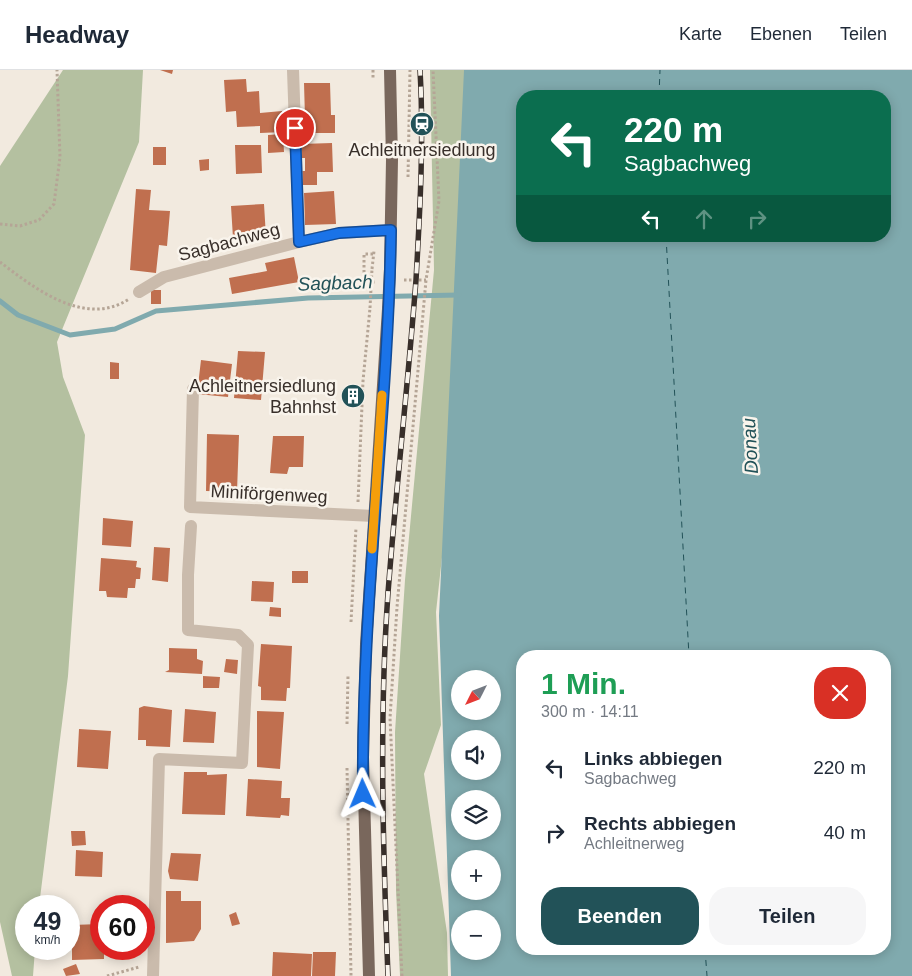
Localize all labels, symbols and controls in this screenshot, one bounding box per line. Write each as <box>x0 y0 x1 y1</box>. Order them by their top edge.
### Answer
text: Headway <box>25 21 129 48</box>
text: Karte <box>679 24 722 44</box>
text: Ebenen <box>750 24 812 44</box>
text: Teilen <box>840 24 887 44</box>
pin <box>274 107 316 149</box>
icon: left <box>541 110 606 175</box>
text: 220 m <box>624 110 723 149</box>
station icon: Achleitnersiedlung <box>409 111 435 137</box>
icon: arrive <box>281 114 309 142</box>
place label: Achleitnersiedlung <box>348 140 496 160</box>
text: Sagbachweg <box>624 151 751 176</box>
icon: left <box>637 205 665 233</box>
icon: ahead <box>690 205 718 233</box>
icon: right <box>743 205 771 233</box>
street label: Sagbachweg <box>176 219 282 265</box>
water label: Sagbach <box>297 271 373 295</box>
place label: Achleitnersiedlung Bahnhst <box>189 376 336 417</box>
building icon: Achleitnersiedlung Bahnhst <box>340 383 366 409</box>
water label: Donau <box>738 417 762 475</box>
street label: Miniförgenweg <box>210 481 328 507</box>
text: 1 Min. <box>541 667 626 700</box>
button: close <box>814 667 866 719</box>
north arrow <box>451 670 501 720</box>
map controls <box>451 670 501 960</box>
text: 300 m · 14:11 <box>541 703 639 720</box>
button: sound <box>451 730 501 780</box>
text: Links abbiegen <box>584 748 722 769</box>
icon: left <box>541 754 569 782</box>
text: 220 m <box>813 757 866 778</box>
position arrow <box>336 767 388 819</box>
text: Sagbachweg <box>584 770 677 787</box>
button: layers <box>451 790 501 840</box>
text: Rechts abbiegen <box>584 813 736 834</box>
icon: right <box>541 819 569 847</box>
text: 40 m <box>824 822 866 843</box>
text: Achleitnerweg <box>584 835 685 852</box>
button: + <box>451 850 501 900</box>
button: Beenden <box>541 887 699 945</box>
button: Teilen <box>709 887 866 945</box>
speed limit sign: 60 <box>90 895 155 960</box>
text: 49 <box>34 907 61 935</box>
button: − <box>451 910 501 960</box>
text: km/h <box>34 933 61 947</box>

